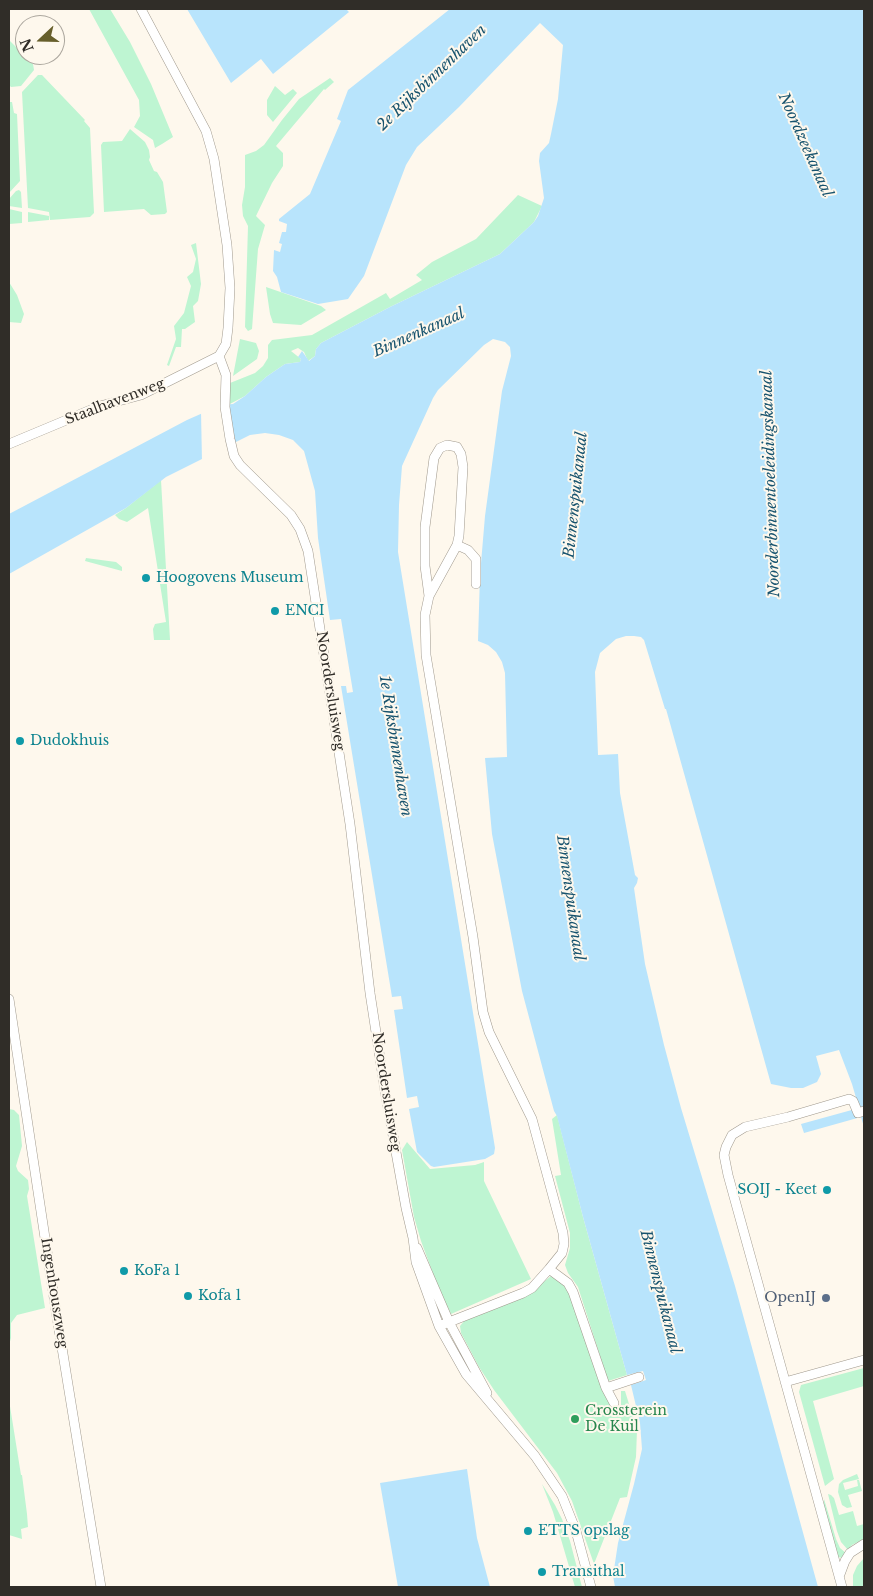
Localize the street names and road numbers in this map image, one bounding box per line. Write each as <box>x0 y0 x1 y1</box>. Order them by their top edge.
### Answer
street label: Staalhavenweg <box>63 375 167 429</box>
street label: Noordersluisweg <box>312 630 348 752</box>
street label: Noordersluisweg <box>368 1031 404 1153</box>
street label: Ingenhouszweg <box>37 1236 71 1350</box>

